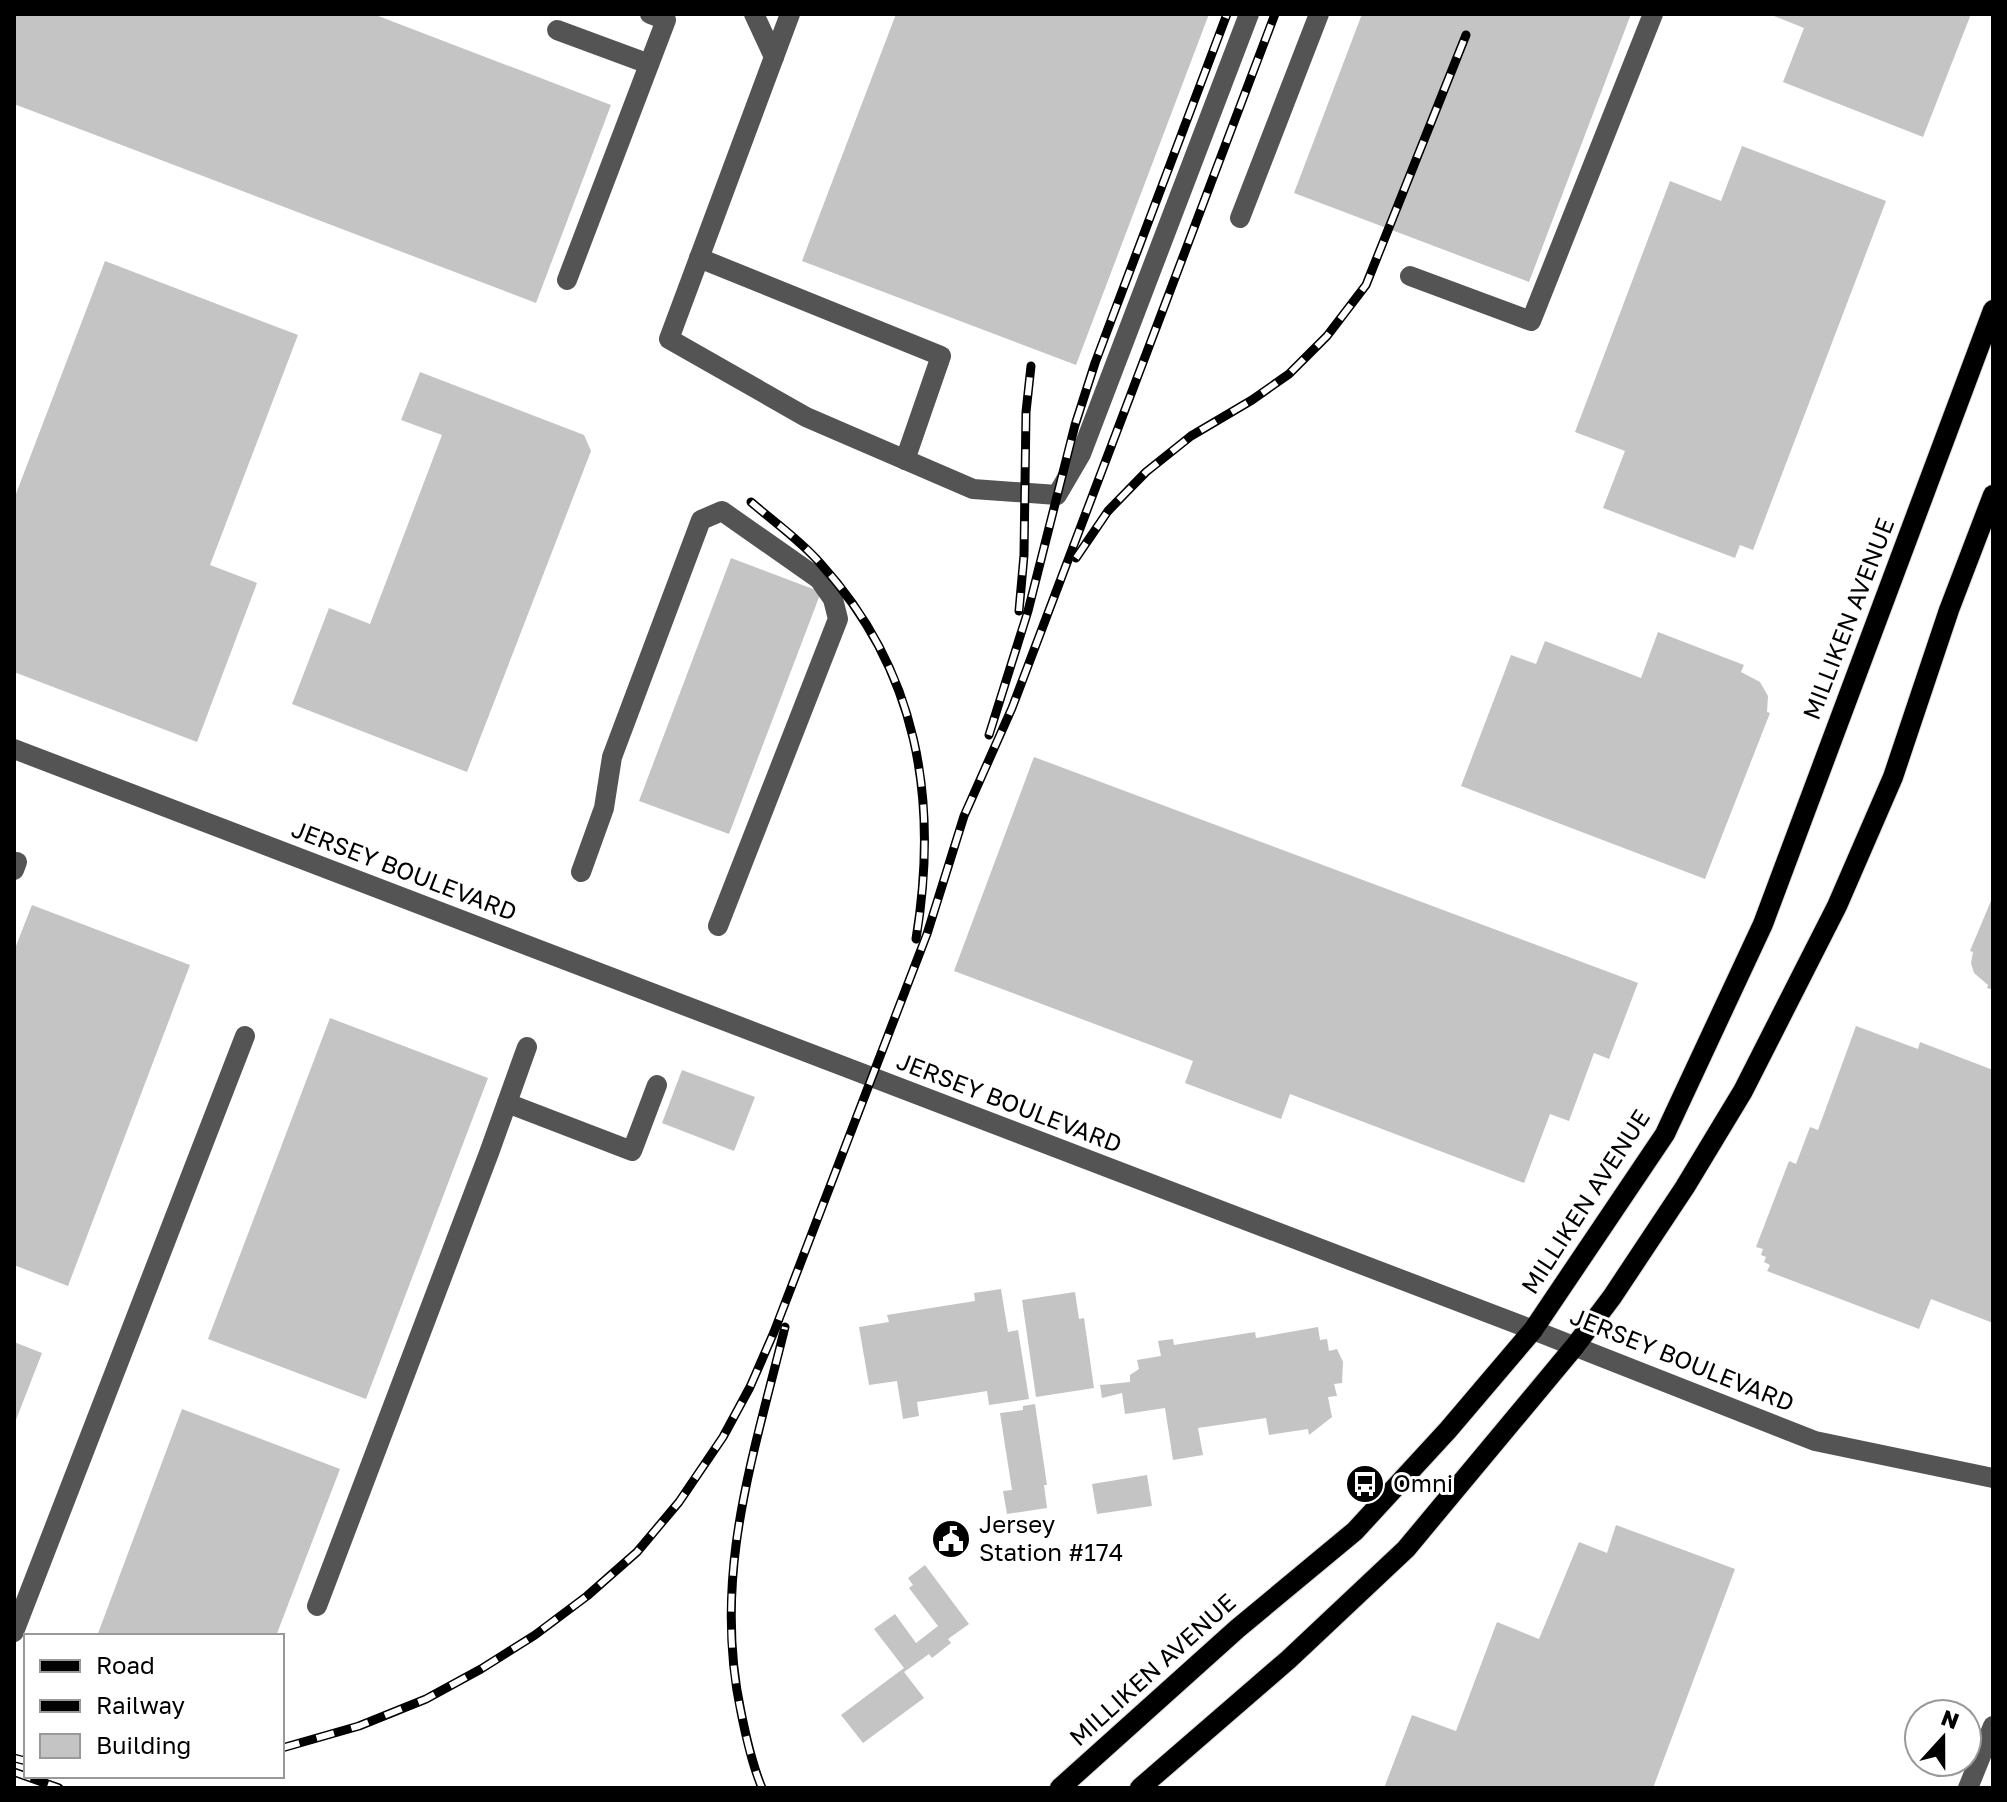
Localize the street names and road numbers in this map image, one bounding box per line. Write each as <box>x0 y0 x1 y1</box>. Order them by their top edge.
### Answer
street label: MILLIKEN AVENUE <box>1796 514 1899 723</box>
street label: JERSEY BOULEVARD <box>288 813 521 926</box>
street label: JERSEY BOULEVARD <box>893 1045 1126 1158</box>
street label: MILLIKEN AVENUE <box>1514 1104 1655 1299</box>
street label: JERSEY BOULEVARD <box>1566 1300 1799 1417</box>
street label: MILLIKEN AVENUE <box>1063 1587 1241 1751</box>

